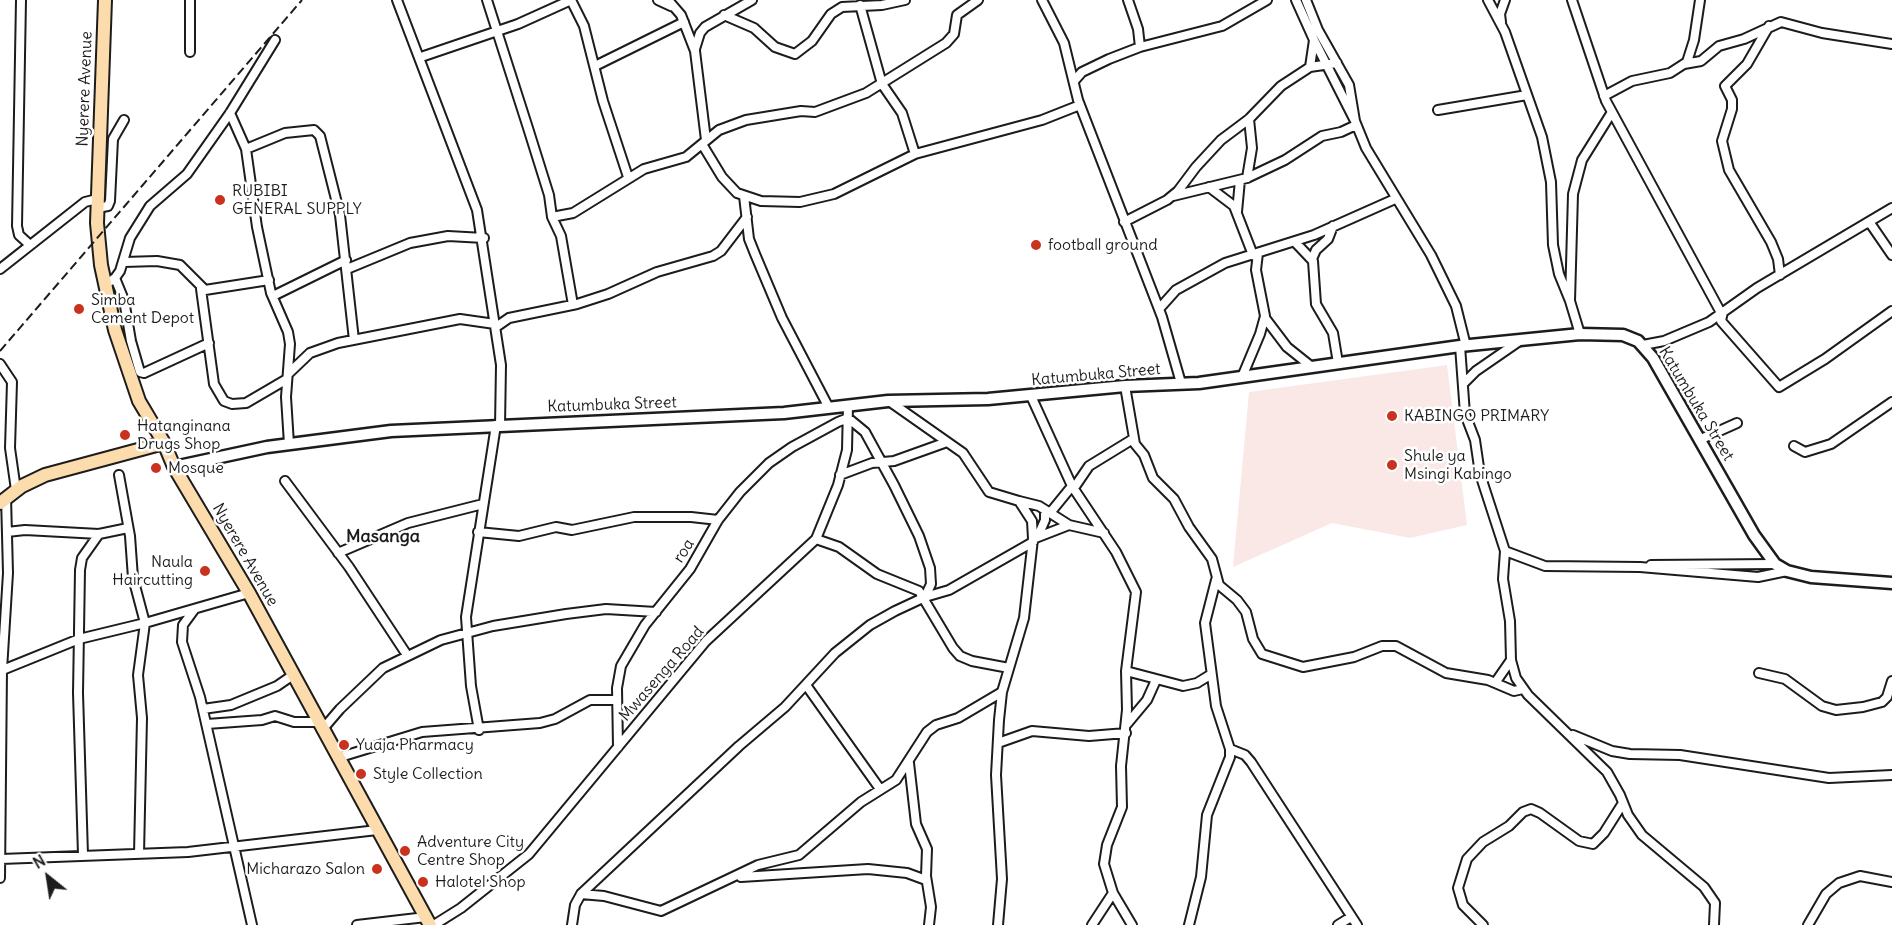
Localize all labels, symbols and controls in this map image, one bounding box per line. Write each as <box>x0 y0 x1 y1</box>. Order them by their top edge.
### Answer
street label: Nyerere Avenue <box>73 31 97 147</box>
place label: RUBIBI GENERAL SUPPLY <box>232 181 362 219</box>
marker: RUBIBI GENERAL SUPPLY <box>213 193 227 207</box>
place label: football ground <box>1048 235 1158 255</box>
marker: football ground <box>1029 238 1043 252</box>
place label: Simba Cement Depot <box>91 290 194 328</box>
marker: Simba Cement Depot <box>72 302 86 316</box>
street label: Katumbuka Street <box>1654 344 1738 464</box>
street label: Katumbuka Street <box>1031 360 1161 390</box>
street label: Katumbuka Street <box>547 393 677 417</box>
place label: KABINGO PRIMARY <box>1404 406 1549 426</box>
marker: KABINGO PRIMARY <box>1385 409 1399 423</box>
place label: Hatanginana Drugs Shop <box>137 416 231 454</box>
marker: Hatanginana Drugs Shop <box>118 428 132 442</box>
place label: Shule ya Msingi Kabingo <box>1404 446 1512 484</box>
place label: Mosque <box>168 458 224 478</box>
marker: Shule ya Msingi Kabingo <box>1385 458 1399 472</box>
marker: Mosque <box>149 461 163 475</box>
street label: Nyerere Avenue <box>208 500 282 610</box>
district label: Masanga <box>346 526 420 548</box>
street label: roa <box>669 535 699 567</box>
place label: Naula Haircutting <box>112 552 193 590</box>
marker: Naula Haircutting <box>198 564 212 578</box>
street label: Mwasenga Road <box>616 623 708 725</box>
place label: Yuaja Pharmacy <box>356 735 474 755</box>
marker: Yuaja Pharmacy <box>337 738 351 752</box>
place label: Style Collection <box>373 764 483 784</box>
marker: Style Collection <box>354 767 368 781</box>
place label: Adventure City Centre Shop <box>417 832 524 870</box>
marker: Adventure City Centre Shop <box>398 844 412 858</box>
north arrow <box>18 847 78 907</box>
text: N <box>29 850 49 873</box>
place label: Micharazo Salon <box>246 859 365 879</box>
marker: Micharazo Salon <box>370 862 384 876</box>
place label: Halotel Shop <box>435 872 526 892</box>
marker: Halotel Shop <box>416 875 430 889</box>

